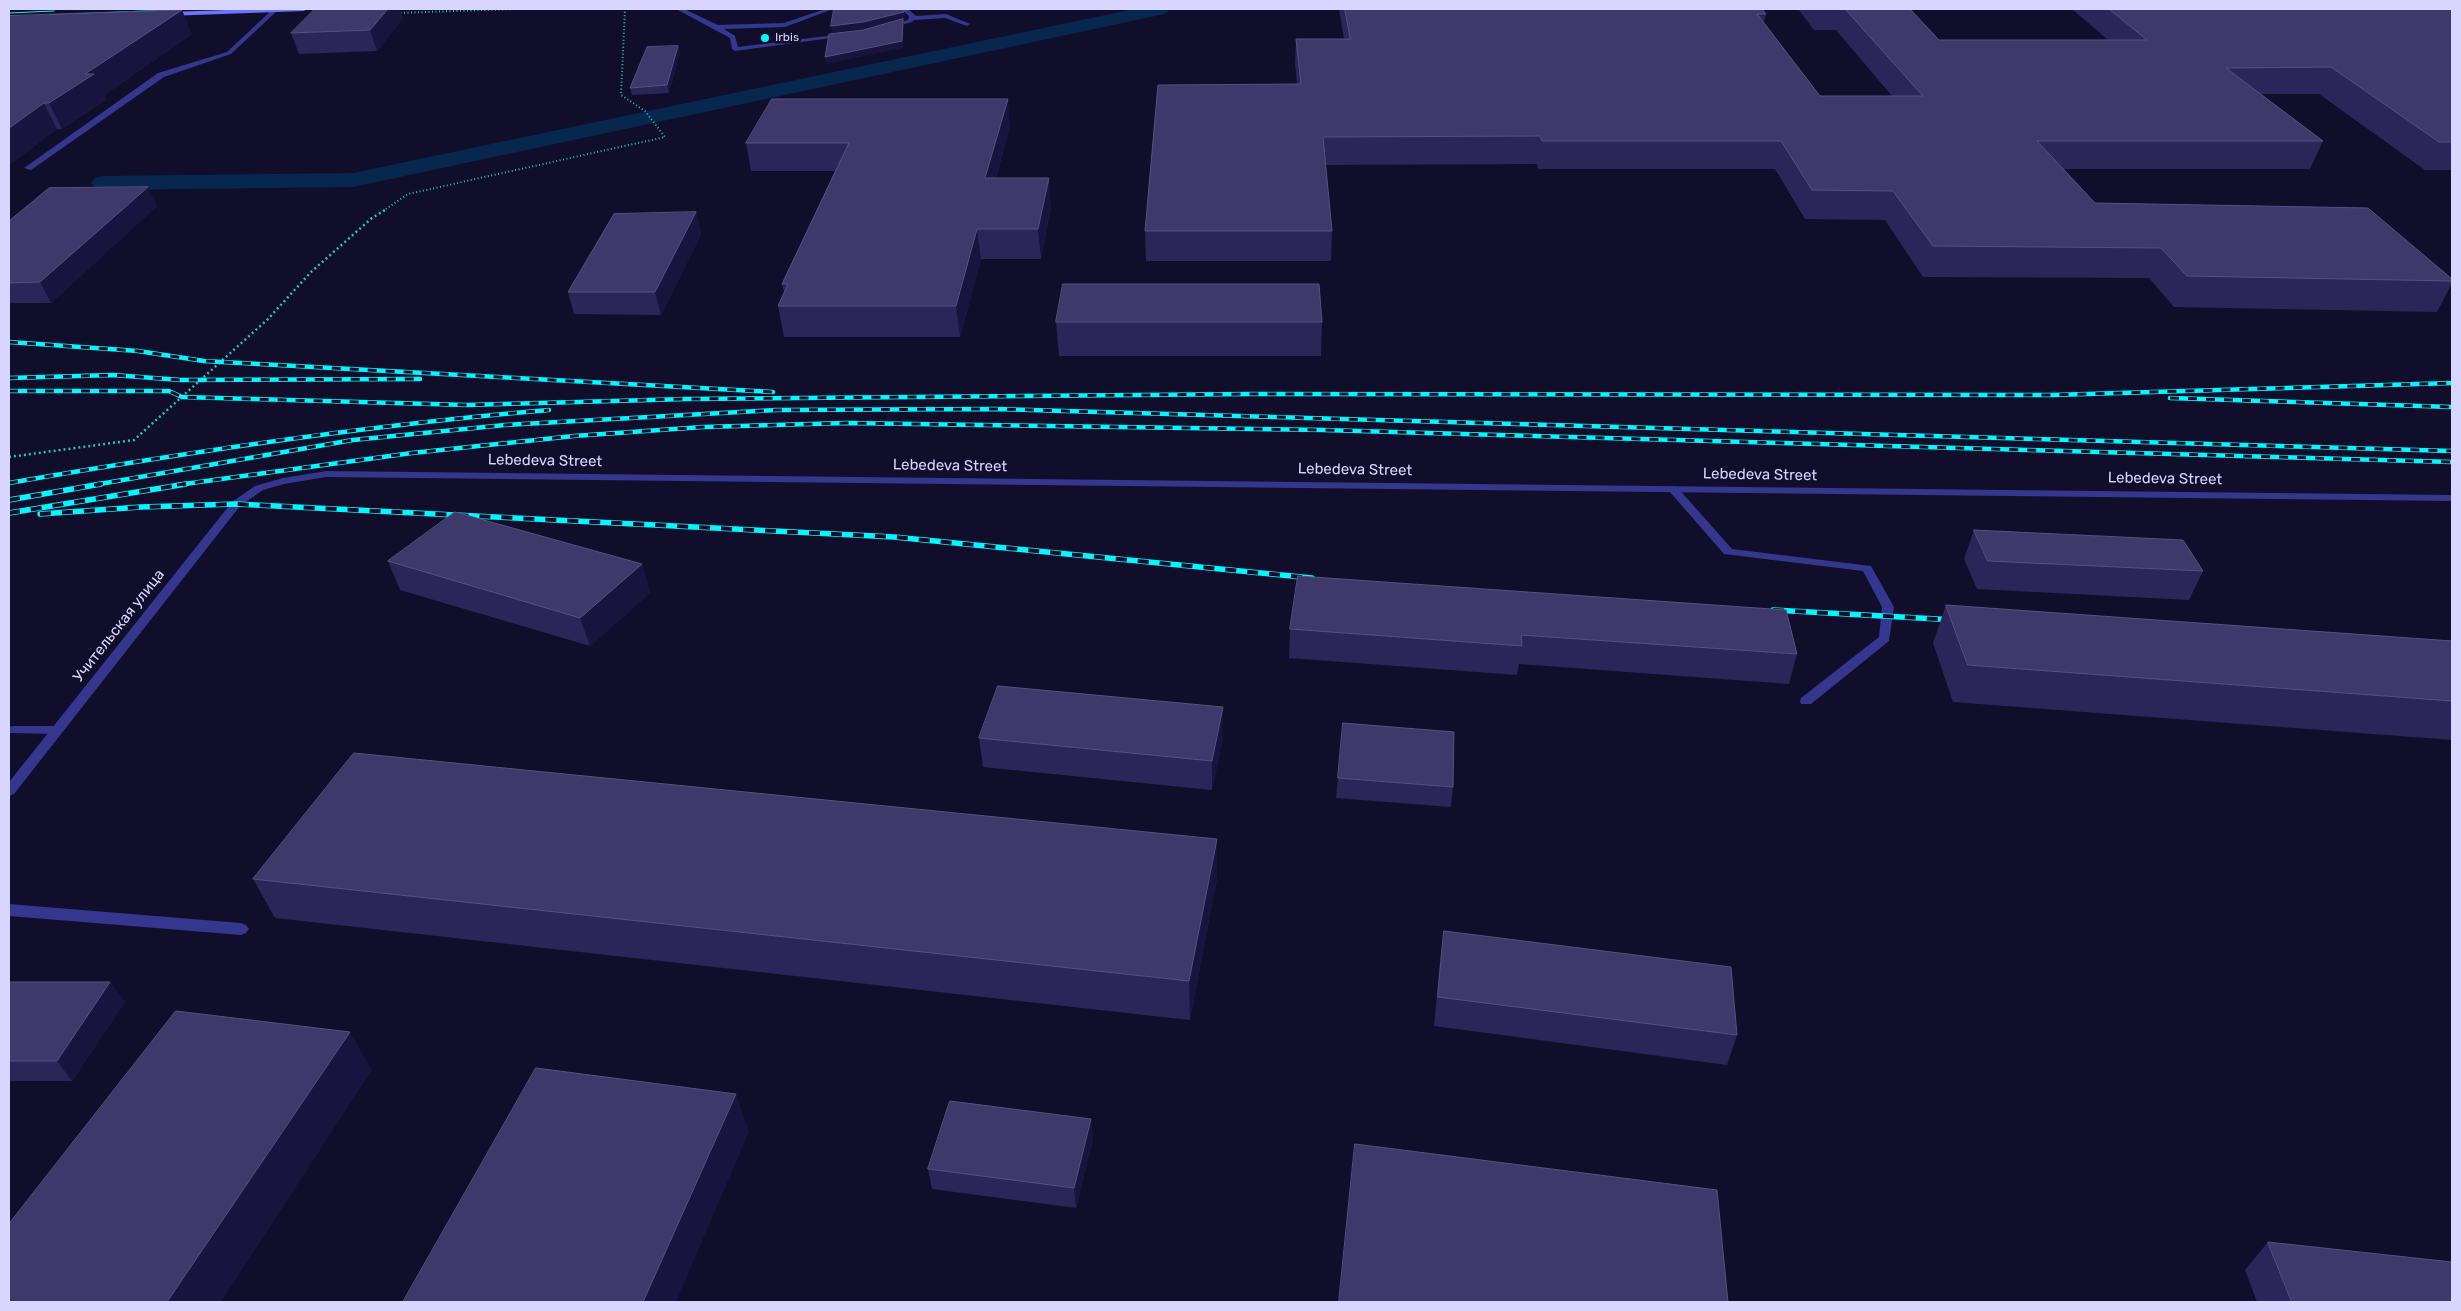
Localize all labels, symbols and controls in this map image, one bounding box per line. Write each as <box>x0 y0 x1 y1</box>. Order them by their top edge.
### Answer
place label: Irbis <box>775 31 799 45</box>
marker: Irbis <box>759 32 771 44</box>
street label: Lebedeva Street <box>488 451 602 471</box>
street label: Lebedeva Street <box>893 456 1007 476</box>
street label: Lebedeva Street <box>1298 460 1412 480</box>
street label: Lebedeva Street <box>1703 465 1817 485</box>
street label: Lebedeva Street <box>2108 469 2222 489</box>
street label: Учительская улица <box>69 566 169 686</box>

